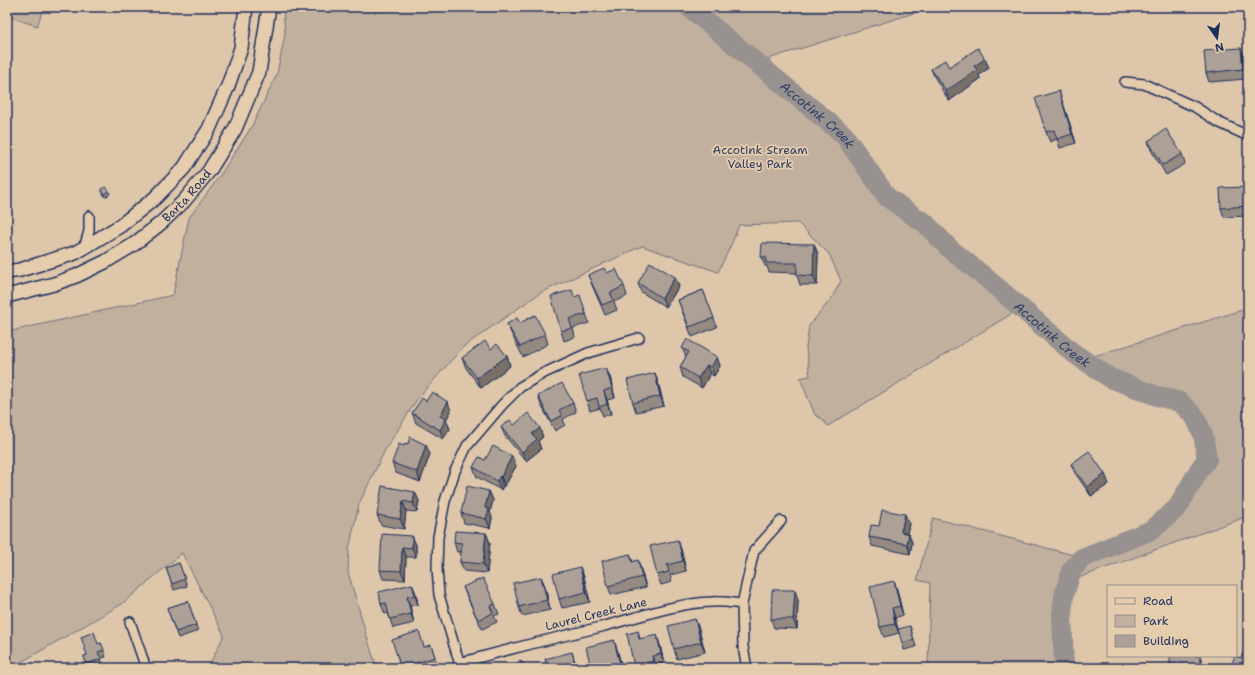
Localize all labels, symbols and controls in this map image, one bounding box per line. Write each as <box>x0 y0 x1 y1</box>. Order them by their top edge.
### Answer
north arrow <box>1197 18 1237 58</box>
text: N <box>1213 39 1225 56</box>
water label: Accotink Creek <box>777 77 859 152</box>
park label: Accotink Stream Valley Park <box>712 142 808 172</box>
street label: Barta Road <box>159 166 215 226</box>
water label: Accotink Creek <box>1011 297 1095 371</box>
legend <box>1107 585 1237 657</box>
text: Road <box>1143 593 1174 609</box>
street label: Laurel Creek Lane <box>543 594 649 634</box>
text: Park <box>1143 613 1169 629</box>
text: Building <box>1143 633 1189 649</box>

